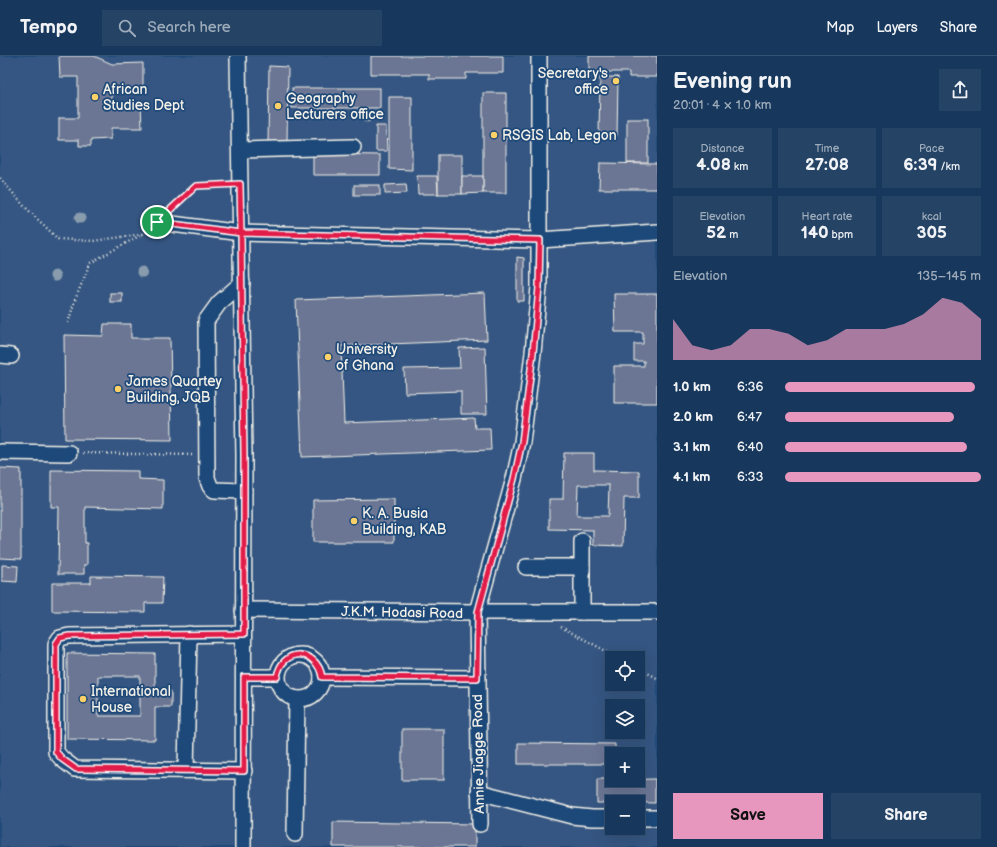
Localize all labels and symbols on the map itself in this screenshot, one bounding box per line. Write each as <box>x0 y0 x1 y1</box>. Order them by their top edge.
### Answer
place label: Secretary's office <box>538 65 608 98</box>
marker: Secretary's office <box>611 76 621 86</box>
place label: African Studies Dept <box>103 81 185 114</box>
place label: Geography Lecturers office <box>286 90 384 123</box>
marker: African Studies Dept <box>90 92 100 102</box>
marker: Geography Lecturers office <box>273 101 283 111</box>
place label: RSGIS Lab, Legon <box>502 127 617 144</box>
marker: RSGIS Lab, Legon <box>489 130 499 140</box>
pin <box>140 205 174 239</box>
place label: University of Ghana <box>336 341 398 374</box>
marker: University of Ghana <box>323 352 333 362</box>
place label: James Quartey Building, JQB <box>126 373 222 406</box>
marker: James Quartey Building, JQB <box>113 384 123 394</box>
place label: K. A. Busia Building, KAB <box>362 505 447 538</box>
marker: K. A. Busia Building, KAB <box>349 516 359 526</box>
street label: J.K.M. Hodasi Road <box>341 603 463 622</box>
place label: International House <box>91 683 171 716</box>
marker: International House <box>78 694 88 704</box>
street label: Annie Jiagge Road <box>469 694 488 814</box>

